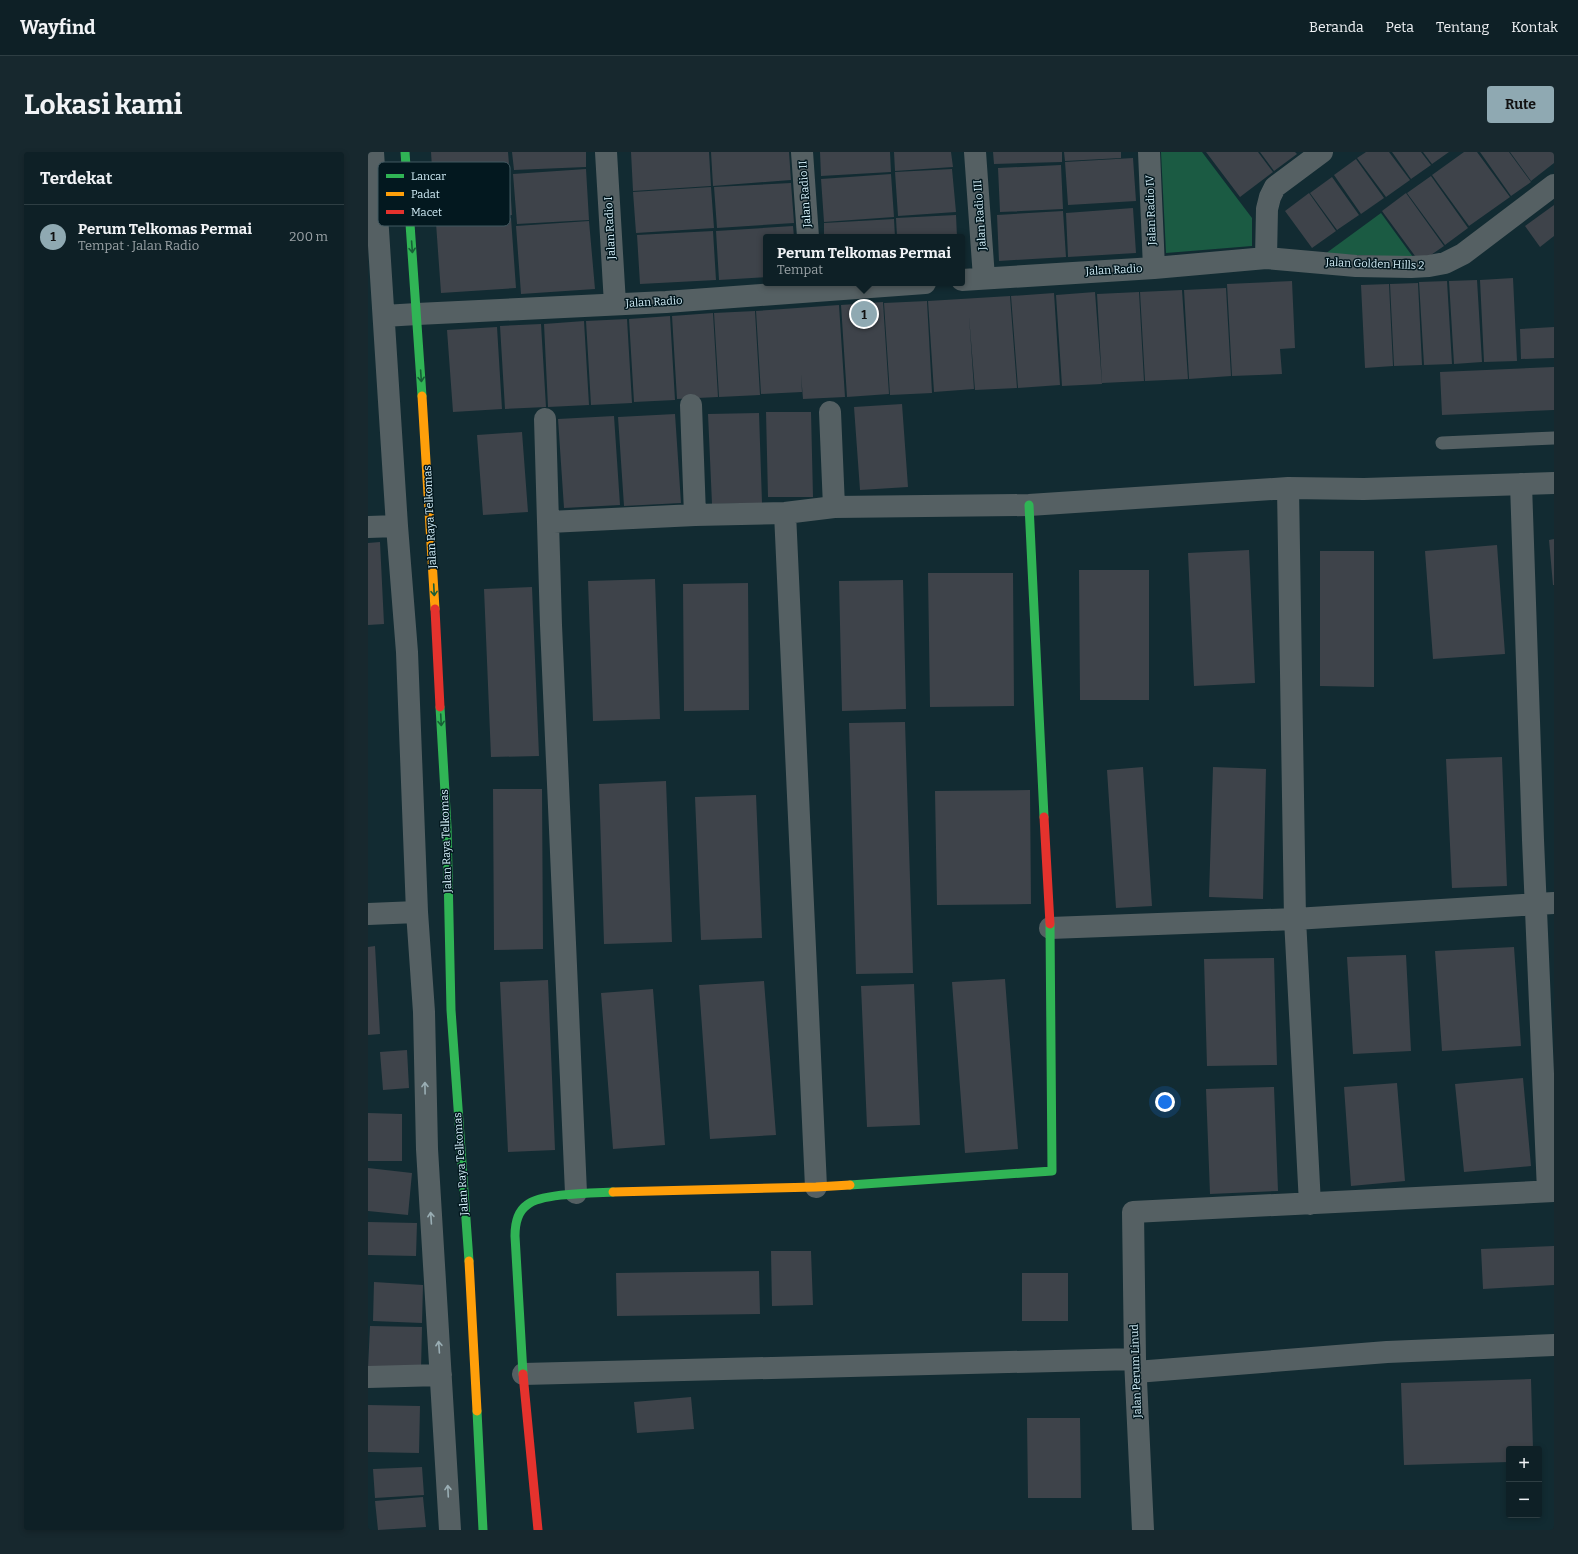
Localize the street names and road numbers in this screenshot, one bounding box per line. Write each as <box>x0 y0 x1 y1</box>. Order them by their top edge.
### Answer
street label: Jalan Radio II <box>796 160 814 229</box>
street label: Jalan Radio IV <box>1143 174 1159 246</box>
street label: Jalan Radio III <box>971 179 989 252</box>
street label: Jalan Radio I <box>602 196 618 261</box>
street label: Jalan Golden Hills 2 <box>1324 256 1425 272</box>
street label: Jalan Radio <box>1084 262 1143 278</box>
street label: Jalan Radio <box>624 294 683 310</box>
street label: Jalan Raya Telkomas <box>421 465 439 570</box>
street label: Jalan Raya Telkomas <box>438 789 454 894</box>
street label: Jalan Raya Telkomas <box>451 1112 471 1217</box>
street label: Jalan Perum Linud <box>1128 1323 1144 1419</box>

